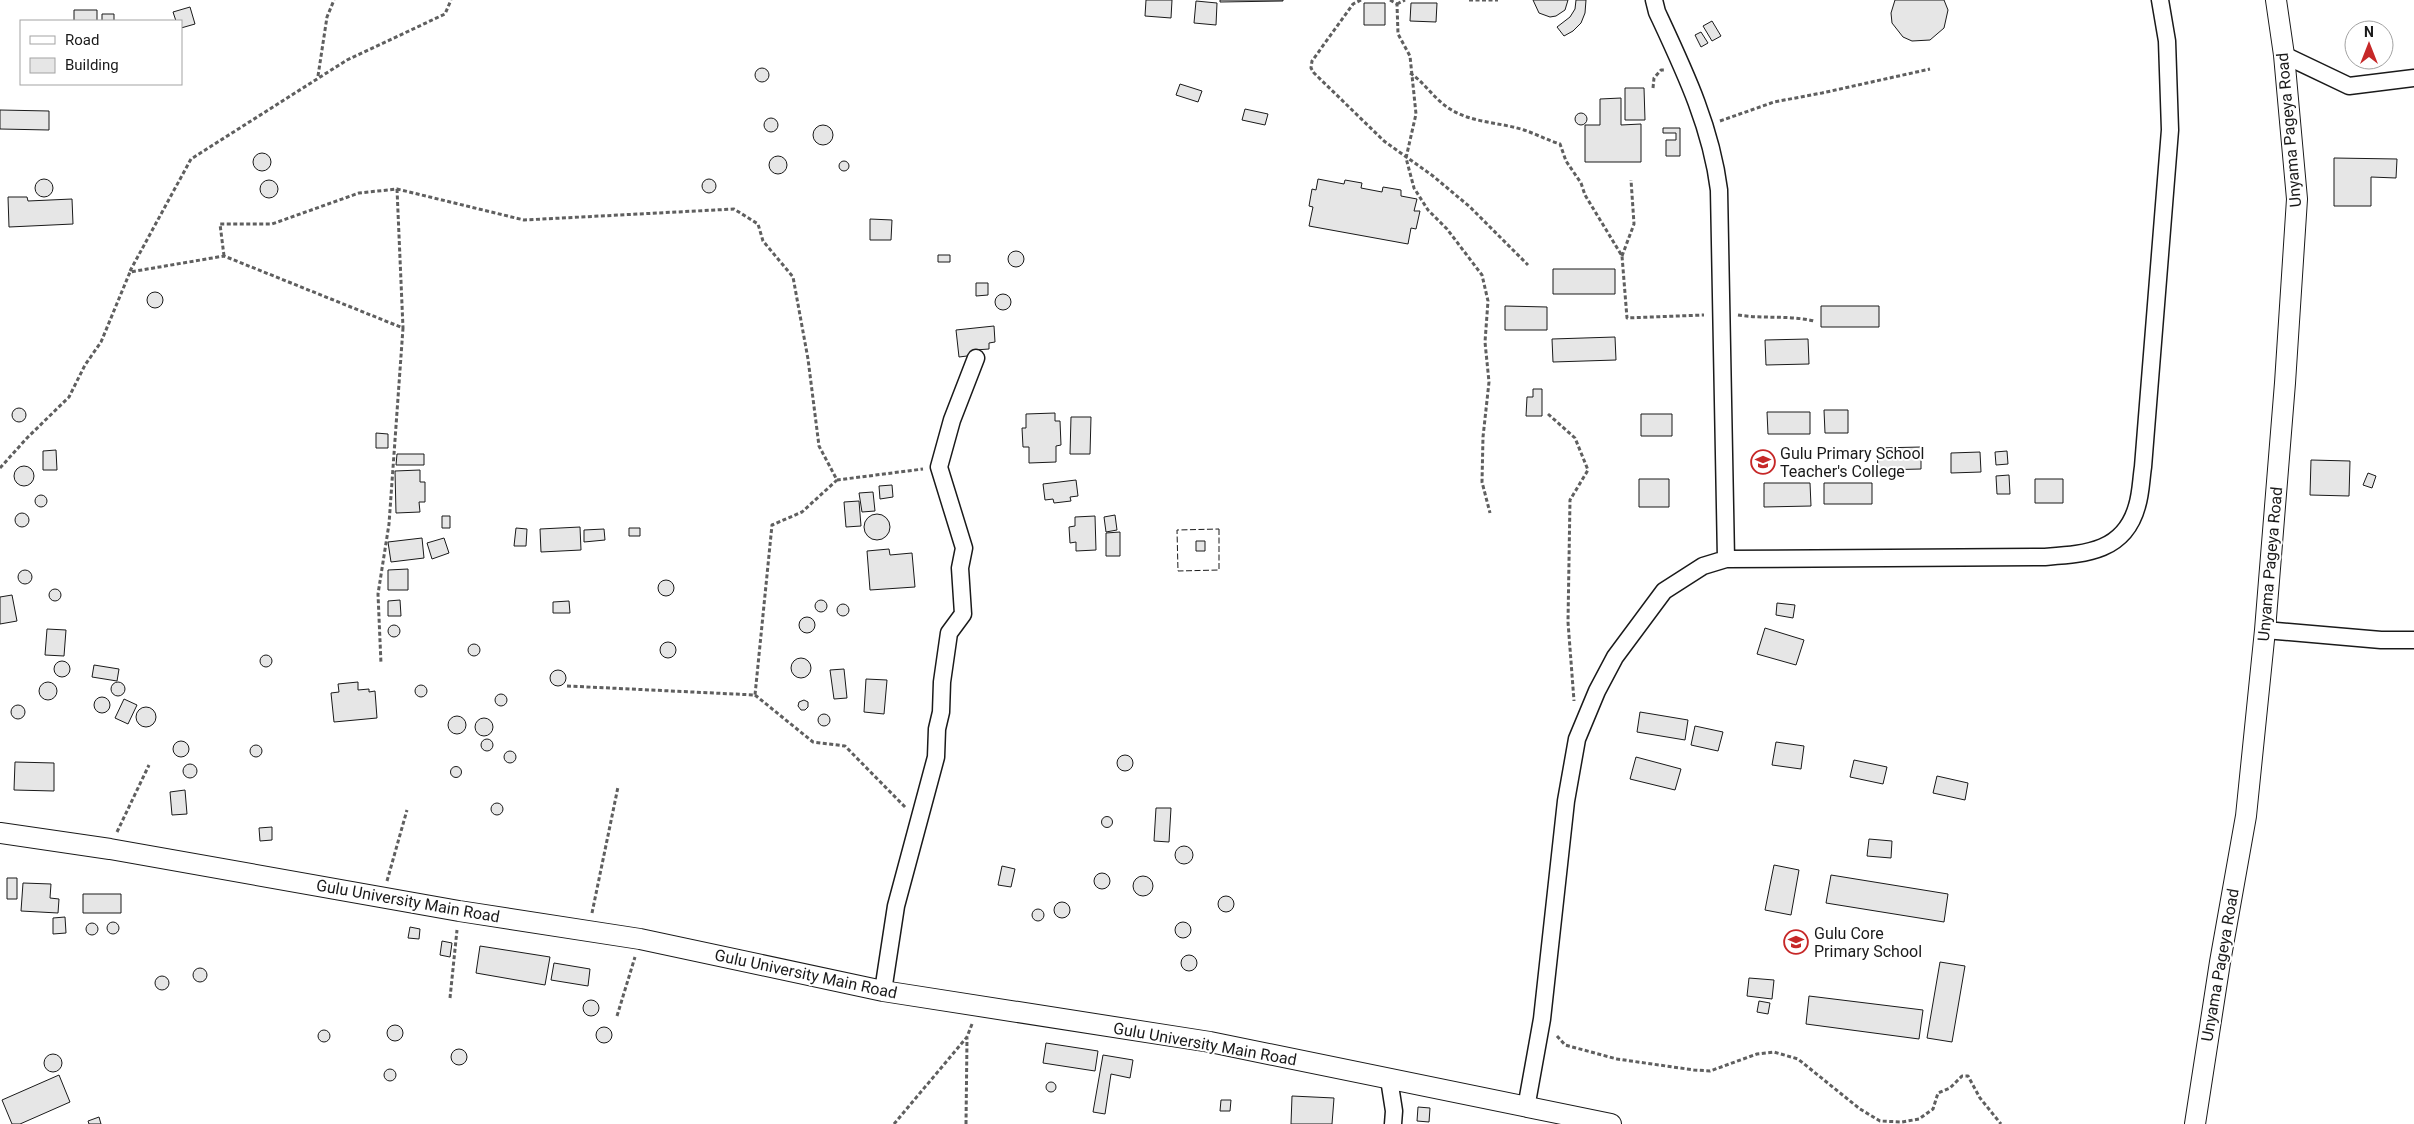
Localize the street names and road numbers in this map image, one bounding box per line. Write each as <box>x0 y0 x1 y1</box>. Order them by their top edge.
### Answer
street label: Unyama Pageya Road <box>2273 52 2305 208</box>
street label: Unyama Pageya Road <box>2254 486 2286 642</box>
street label: Gulu University Main Road <box>315 875 501 927</box>
street label: Unyama Pageya Road <box>2197 887 2243 1043</box>
street label: Gulu University Main Road <box>713 945 899 1003</box>
street label: Gulu University Main Road <box>1112 1018 1298 1070</box>

